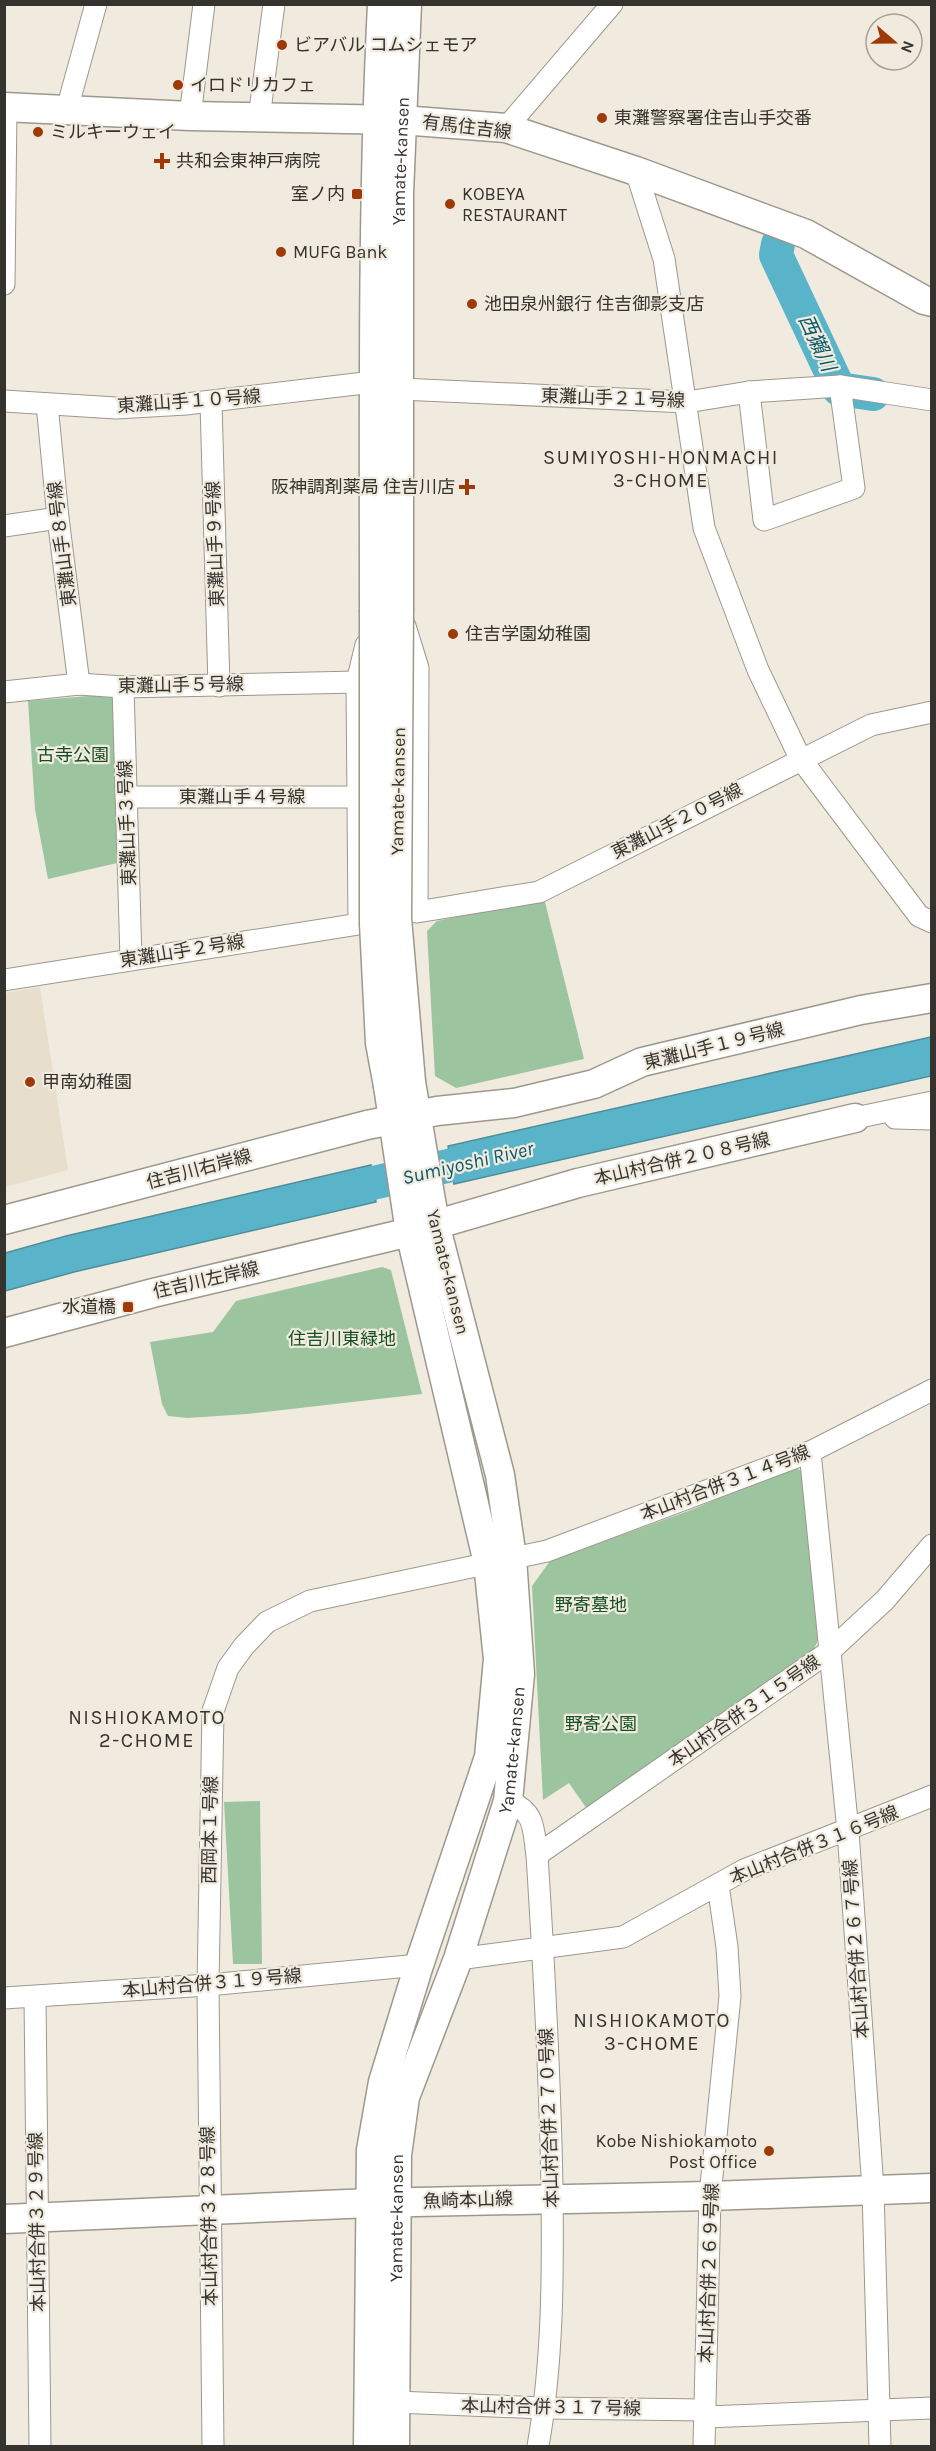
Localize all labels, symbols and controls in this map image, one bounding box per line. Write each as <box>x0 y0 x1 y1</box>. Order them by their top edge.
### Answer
north arrow <box>864 12 924 72</box>
place label: ビアバル コムシェモア <box>294 34 478 56</box>
marker: ビアバル コムシェモア <box>275 38 289 52</box>
text: N <box>897 38 919 56</box>
place label: イロドリカフェ <box>190 74 316 96</box>
marker: イロドリカフェ <box>171 78 185 92</box>
street label: Yamate-kansen <box>388 96 414 225</box>
place label: 東灘警察署住吉山手交番 <box>614 107 812 129</box>
street label: 有馬住吉線 <box>421 111 513 143</box>
marker: 東灘警察署住吉山手交番 <box>595 111 609 125</box>
place label: ミルキーウェイ <box>50 121 176 143</box>
marker: ミルキーウェイ <box>31 125 45 139</box>
place label: 共和会東神戸病院 <box>176 150 320 172</box>
marker: 共和会東神戸病院 <box>153 152 171 170</box>
place label: 室ノ内 <box>291 183 345 205</box>
place label: KOBEYA RESTAURANT <box>462 183 567 226</box>
marker: 室ノ内 <box>350 187 364 201</box>
marker: KOBEYA RESTAURANT <box>443 197 457 211</box>
place label: MUFG Bank <box>293 241 387 263</box>
marker: MUFG Bank <box>274 245 288 259</box>
place label: 池田泉州銀行 住吉御影支店 <box>484 293 704 315</box>
marker: 池田泉州銀行 住吉御影支店 <box>465 297 479 311</box>
water label: 西獺川 <box>794 311 841 377</box>
street label: 東灘山手２１号線 <box>541 384 685 412</box>
street label: 東灘山手１０号線 <box>116 385 262 417</box>
district label: SUMIYOSHI-HONMACHI 3-CHOME <box>543 446 779 492</box>
place label: 阪神調剤薬局 住吉川店 <box>271 476 455 498</box>
street label: 東灘山手８号線 <box>43 480 81 608</box>
marker: 阪神調剤薬局 住吉川店 <box>460 480 474 494</box>
street label: 東灘山手９号線 <box>202 481 228 607</box>
place label: 住吉学園幼稚園 <box>465 623 591 645</box>
marker: 住吉学園幼稚園 <box>446 627 460 641</box>
street label: 東灘山手５号線 <box>118 673 244 697</box>
street label: Yamate-kansen <box>386 727 410 855</box>
park label: 古寺公園 <box>37 744 109 766</box>
street label: 東灘山手３号線 <box>114 760 140 886</box>
street label: 東灘山手２０号線 <box>608 779 746 863</box>
street label: 東灘山手４号線 <box>179 786 305 808</box>
street label: 東灘山手２号線 <box>118 930 246 972</box>
street label: 東灘山手１９号線 <box>641 1018 787 1074</box>
place label: 甲南幼稚園 <box>42 1071 132 1093</box>
marker: 甲南幼稚園 <box>23 1075 37 1089</box>
street label: 本山村合併２０８号線 <box>592 1128 772 1190</box>
water label: Sumiyoshi River <box>400 1136 537 1189</box>
street label: 住吉川右岸線 <box>144 1144 254 1194</box>
street label: Yamate-kansen <box>422 1207 474 1337</box>
street label: 住吉川左岸線 <box>151 1257 261 1303</box>
place label: 水道橋 <box>62 1296 116 1318</box>
marker: 水道橋 <box>121 1300 135 1314</box>
park label: 住吉川東緑地 <box>288 1328 396 1350</box>
street label: 本山村合併３１４号線 <box>637 1440 813 1526</box>
park label: 野寄墓地 <box>555 1594 627 1616</box>
street label: 本山村合併３１５号線 <box>664 1650 824 1772</box>
street label: Yamate-kansen <box>494 1685 530 1817</box>
district label: NISHIOKAMOTO 2-CHOME <box>68 1706 226 1752</box>
park label: 野寄公園 <box>565 1713 637 1735</box>
street label: 西岡本１号線 <box>198 1776 222 1884</box>
street label: 本山村合併３１６号線 <box>726 1801 902 1889</box>
street label: 本山村合併２６７号線 <box>839 1858 873 2040</box>
street label: 本山村合併３１９号線 <box>121 1964 303 2002</box>
district label: NISHIOKAMOTO 3-CHOME <box>573 2009 731 2055</box>
street label: 本山村合併２７０号線 <box>535 2028 563 2208</box>
street label: 本山村合併３２８号線 <box>196 2126 222 2306</box>
place label: Kobe Nishiokamoto Post Office <box>596 2130 757 2173</box>
street label: 本山村合併３２９号線 <box>24 2132 50 2312</box>
marker: Kobe Nishiokamoto Post Office <box>762 2144 776 2158</box>
street label: Yamate-kansen <box>385 2154 408 2282</box>
street label: 本山村合併２６９号線 <box>695 2183 723 2363</box>
street label: 魚崎本山線 <box>423 2187 513 2213</box>
street label: 本山村合併３１７号線 <box>461 2394 641 2420</box>

